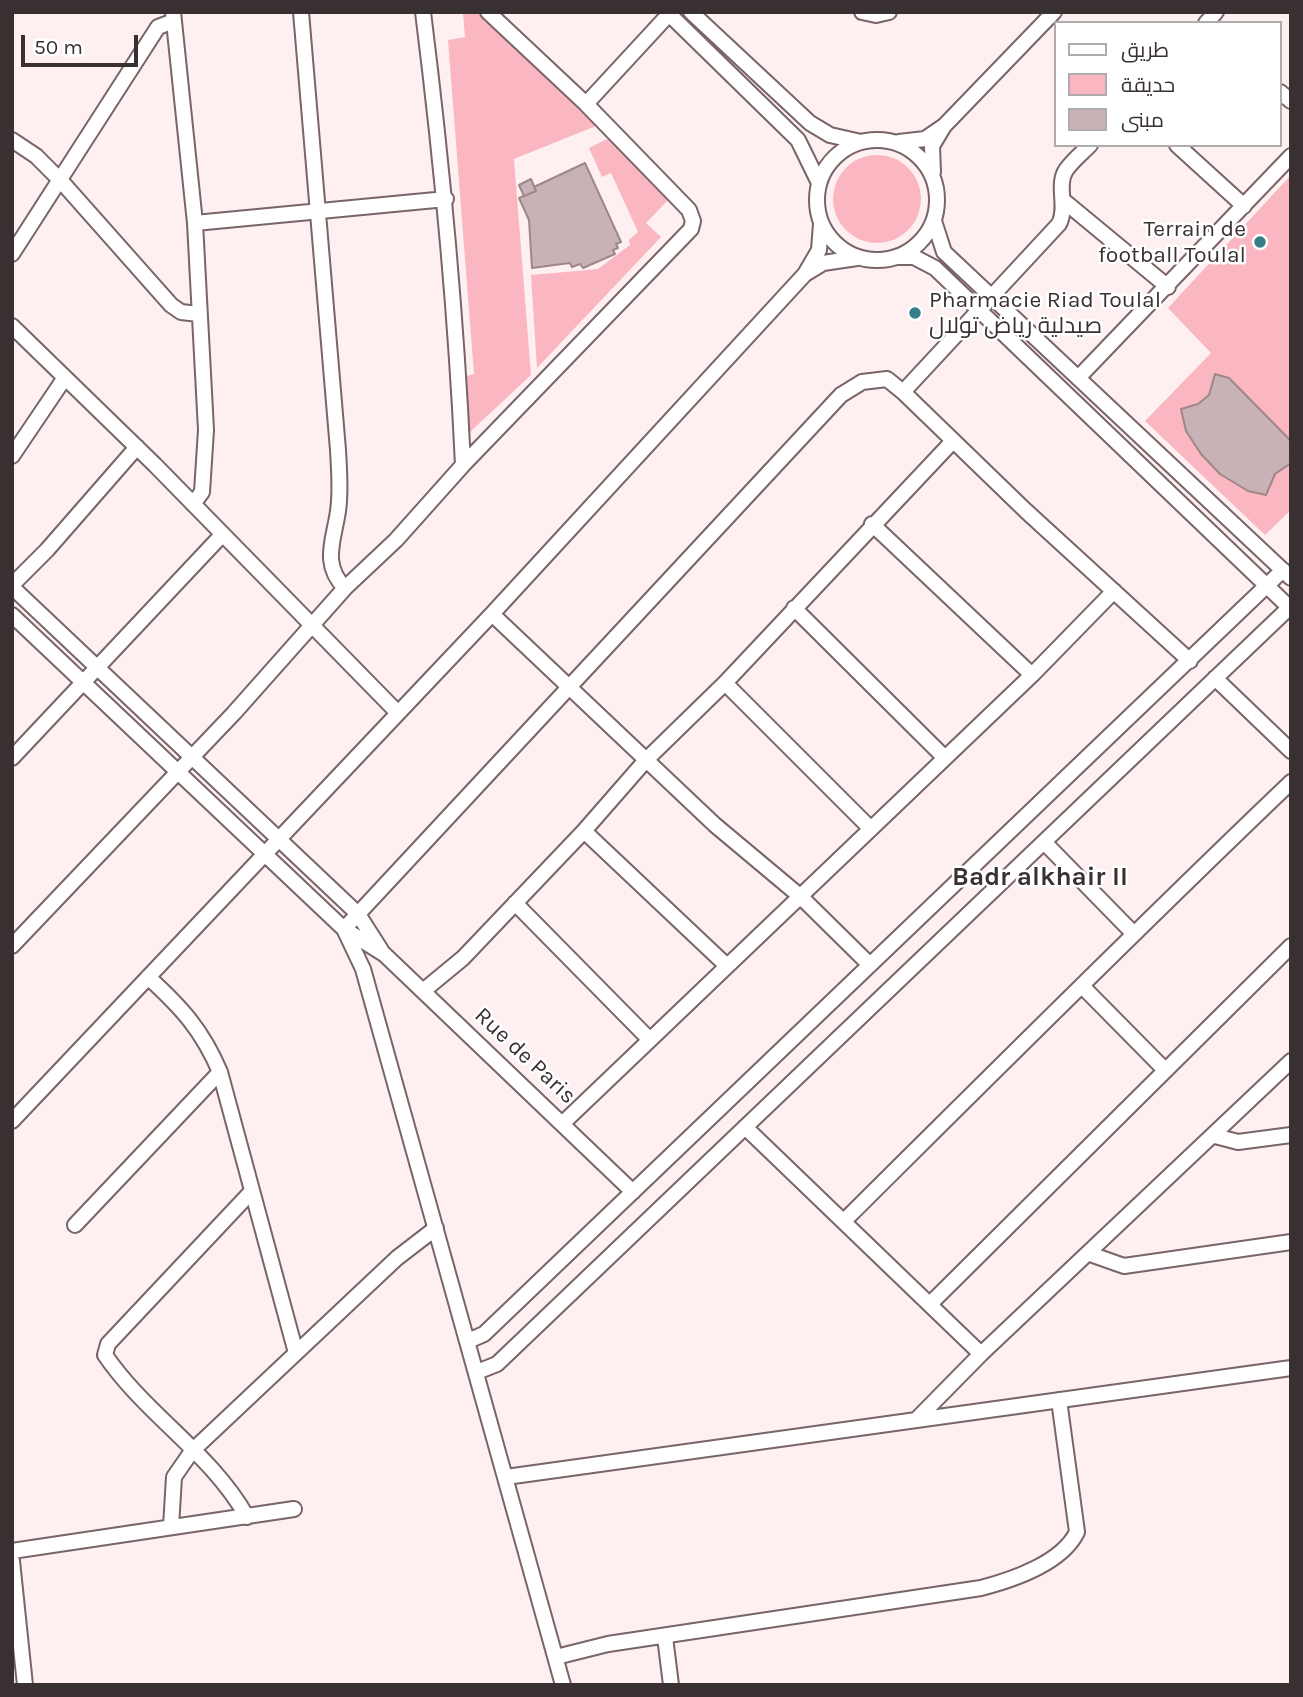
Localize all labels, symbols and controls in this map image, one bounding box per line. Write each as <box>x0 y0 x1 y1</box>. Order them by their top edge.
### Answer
scale bar <box>24 21 142 65</box>
legend <box>1054 21 1282 147</box>
text: 50 m <box>34 35 83 59</box>
text: طريق <box>1121 38 1169 62</box>
text: حديقة <box>1121 73 1175 97</box>
text: مبنى <box>1121 108 1164 132</box>
place label: Terrain de football Toulal <box>1098 215 1246 269</box>
marker: Terrain de football Toulal <box>1252 234 1268 250</box>
place label: Pharmacie Riad Toulal صيدلية رياض تولال <box>929 286 1161 340</box>
marker: Pharmacie Riad Toulal صيدلية رياض تولال <box>907 305 923 321</box>
district label: Badr alkhair II <box>952 862 1128 894</box>
street label: Rue de Paris <box>468 1002 582 1110</box>

